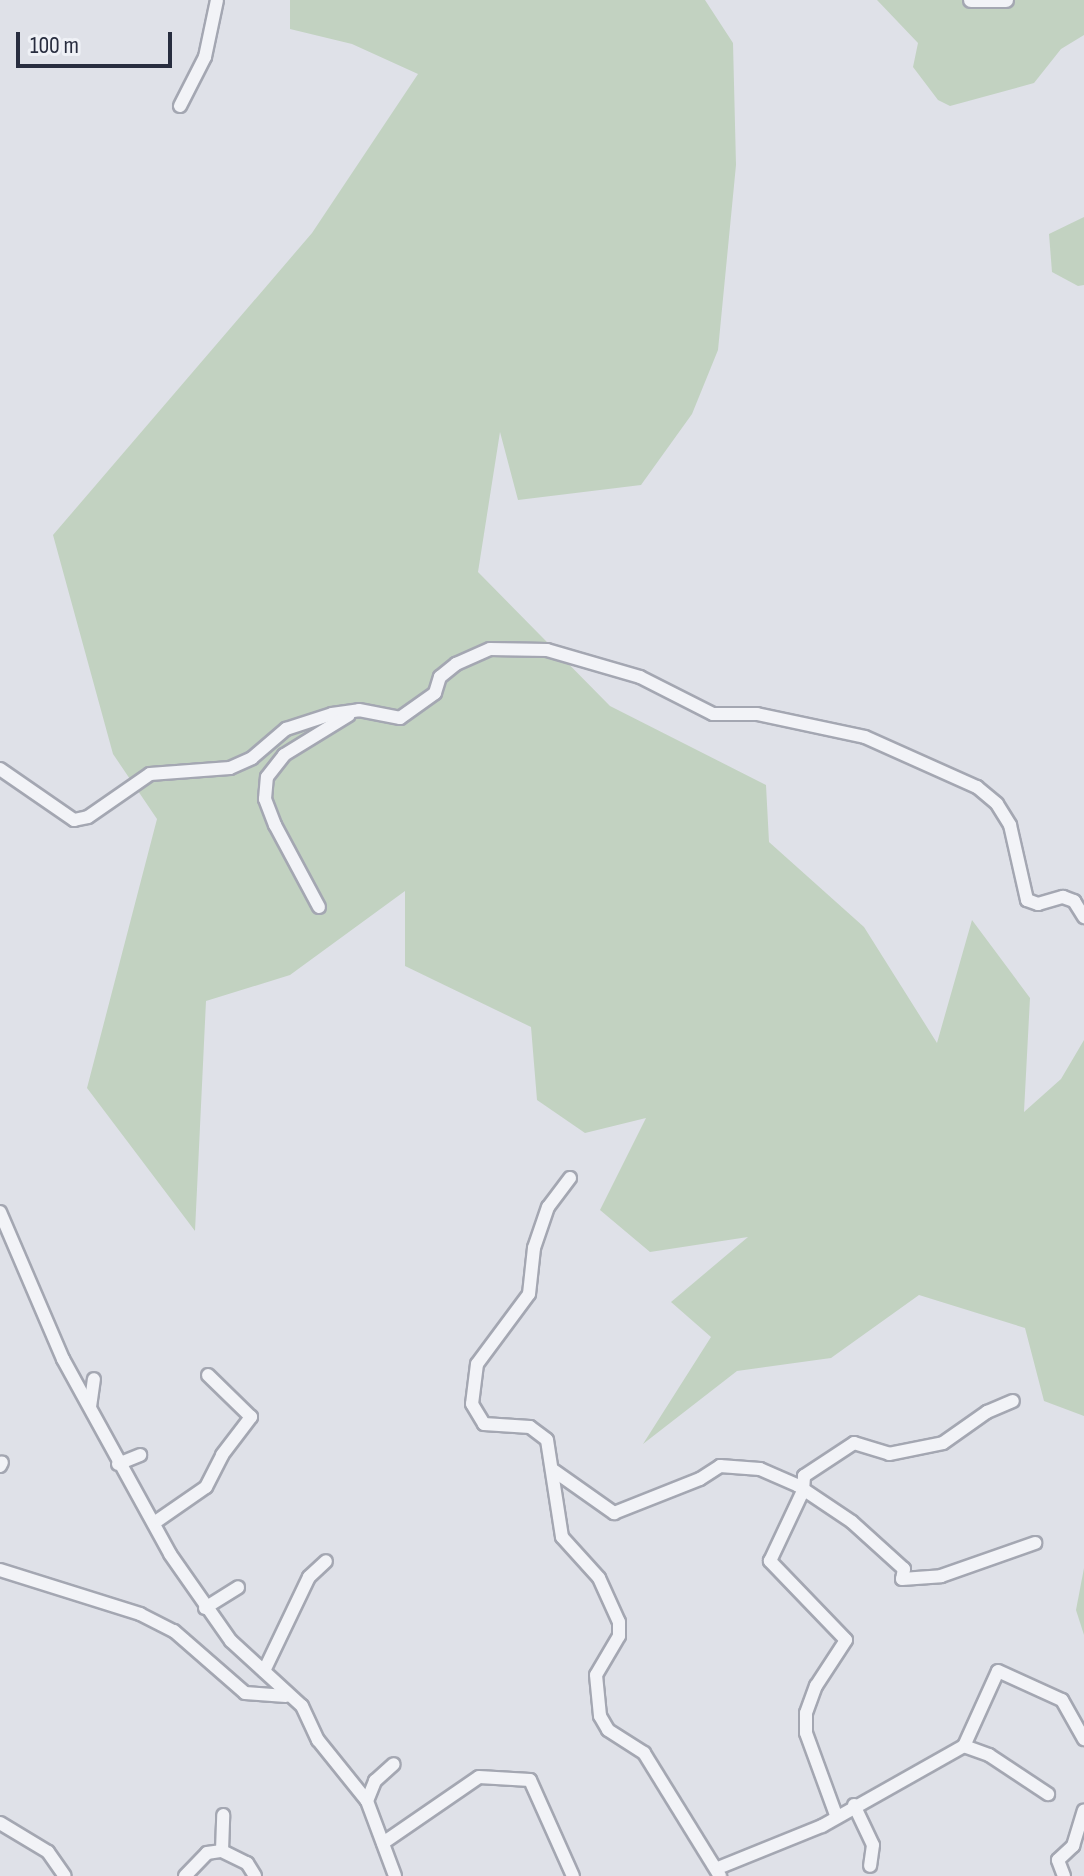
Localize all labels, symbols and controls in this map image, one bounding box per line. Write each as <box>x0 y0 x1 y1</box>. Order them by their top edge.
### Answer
scale bar <box>20 16 176 66</box>
text: 100 m <box>30 31 79 60</box>

